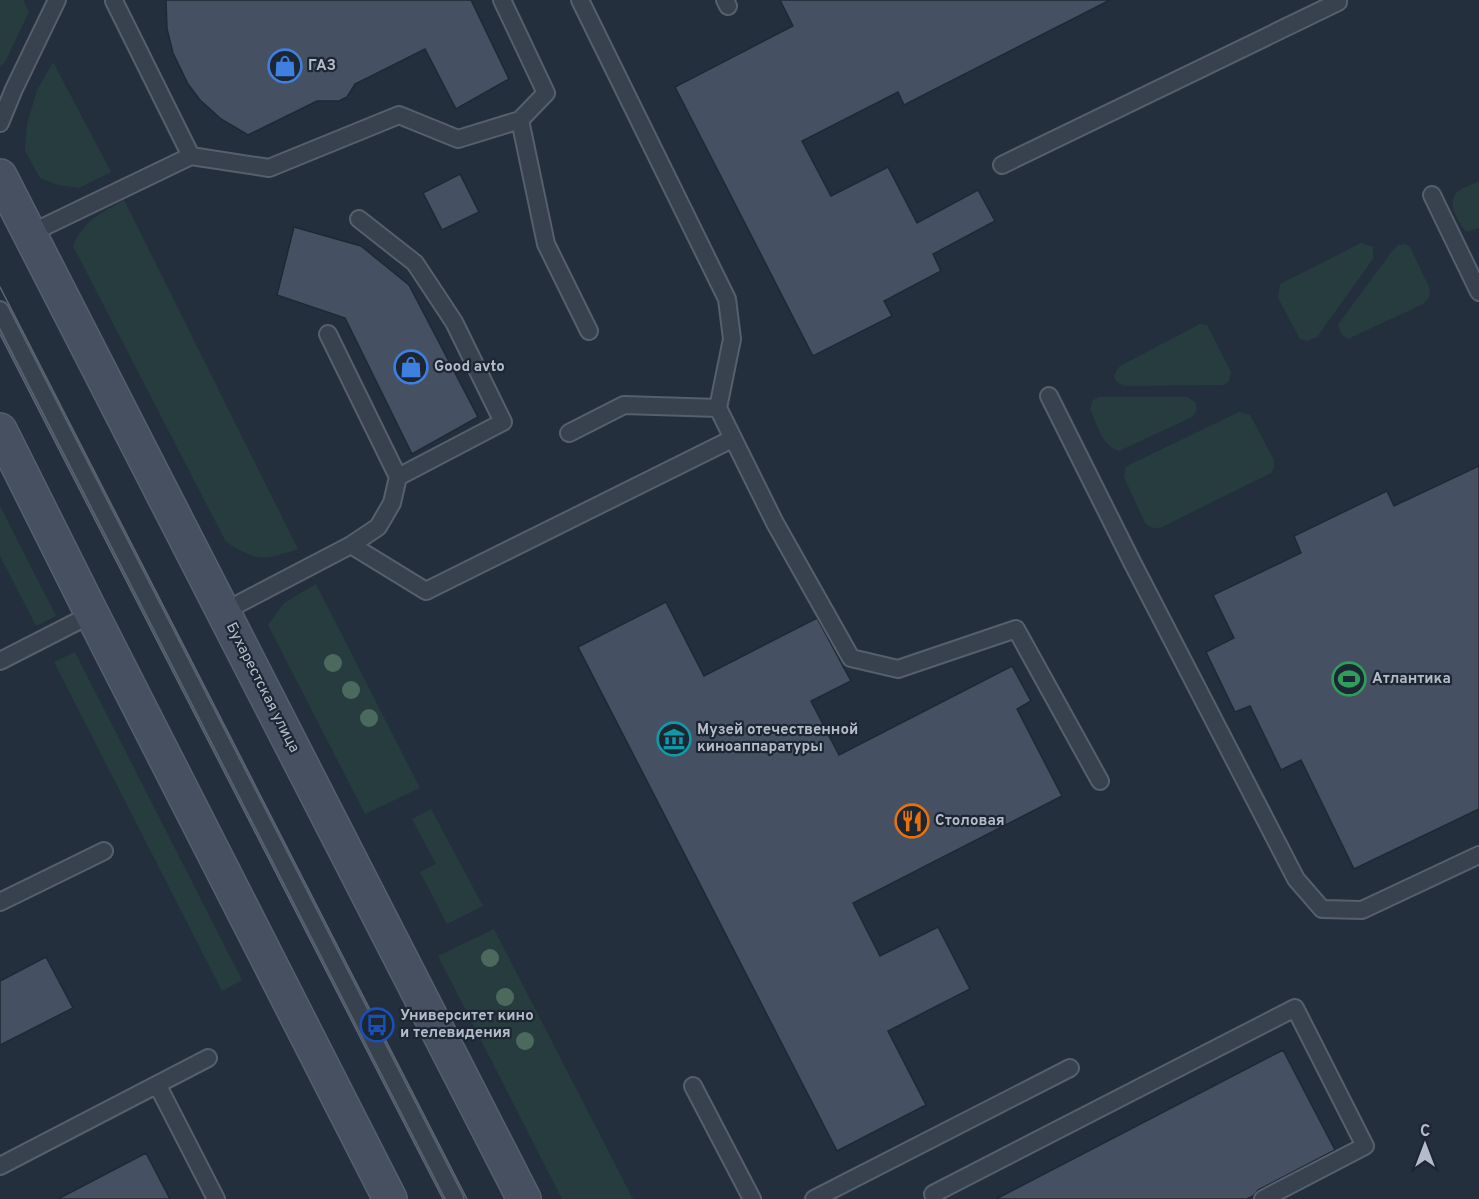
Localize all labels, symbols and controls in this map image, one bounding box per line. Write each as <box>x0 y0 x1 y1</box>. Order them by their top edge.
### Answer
shop icon: ГАЗ <box>267 48 303 84</box>
place label: ГАЗ <box>308 57 336 76</box>
shop icon: Good avto <box>393 349 429 385</box>
place label: Good avto <box>434 358 505 377</box>
street label: Бухарестская улица <box>221 620 303 756</box>
sports icon: Атлантика <box>1331 661 1367 697</box>
place label: Атлантика <box>1372 670 1451 689</box>
museum icon: Музей отечественной киноаппаратуры <box>656 721 692 757</box>
place label: Музей отечественной киноаппаратуры <box>697 721 858 757</box>
restaurant icon: Столовая <box>894 803 930 839</box>
place label: Столовая <box>935 812 1005 831</box>
bus stop icon: Университет кино и телевидения <box>359 1007 395 1043</box>
place label: Университет кино и телевидения <box>400 1007 534 1043</box>
north arrow <box>1395 1115 1455 1175</box>
text: С <box>1420 1122 1430 1142</box>

